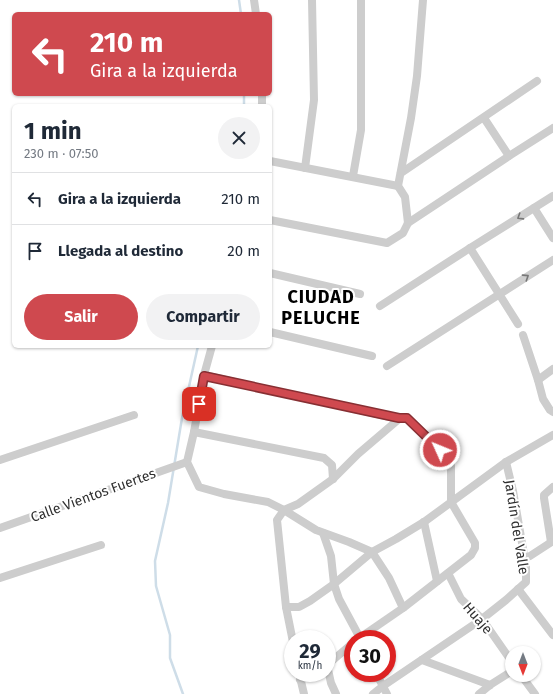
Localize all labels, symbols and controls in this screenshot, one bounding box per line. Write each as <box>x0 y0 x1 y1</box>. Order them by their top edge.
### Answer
text: 210 m <box>90 26 164 59</box>
icon: left <box>24 28 76 80</box>
text: Gira a la izquierda <box>90 60 238 82</box>
text: 1 min <box>24 117 82 145</box>
button: close <box>218 117 260 159</box>
text: 230 m · 07:50 <box>24 146 98 161</box>
icon: left <box>24 188 46 210</box>
text: Gira a la izquierda <box>58 190 181 208</box>
text: 210 m <box>221 190 260 208</box>
one-way arrow <box>517 212 524 219</box>
icon: arrive <box>24 240 46 262</box>
text: Llegada al destino <box>58 242 183 260</box>
text: 20 m <box>227 242 260 260</box>
one-way arrow <box>522 274 529 282</box>
district label: CIUDAD PELUCHE <box>281 286 361 329</box>
button: Salir <box>24 294 138 340</box>
button: Compartir <box>146 294 260 340</box>
pin <box>182 387 216 421</box>
icon: arrive <box>188 393 210 415</box>
position arrow <box>419 429 461 471</box>
street label: Calle Vientos Fuertes <box>28 465 159 526</box>
street label: Jardín del Valle <box>501 479 532 576</box>
street label: Huaje <box>459 599 496 638</box>
speed limit sign: 30 <box>344 630 396 682</box>
text: 29 <box>299 639 321 663</box>
north arrow <box>505 646 541 682</box>
map controls <box>505 646 541 682</box>
text: km/h <box>298 660 322 672</box>

